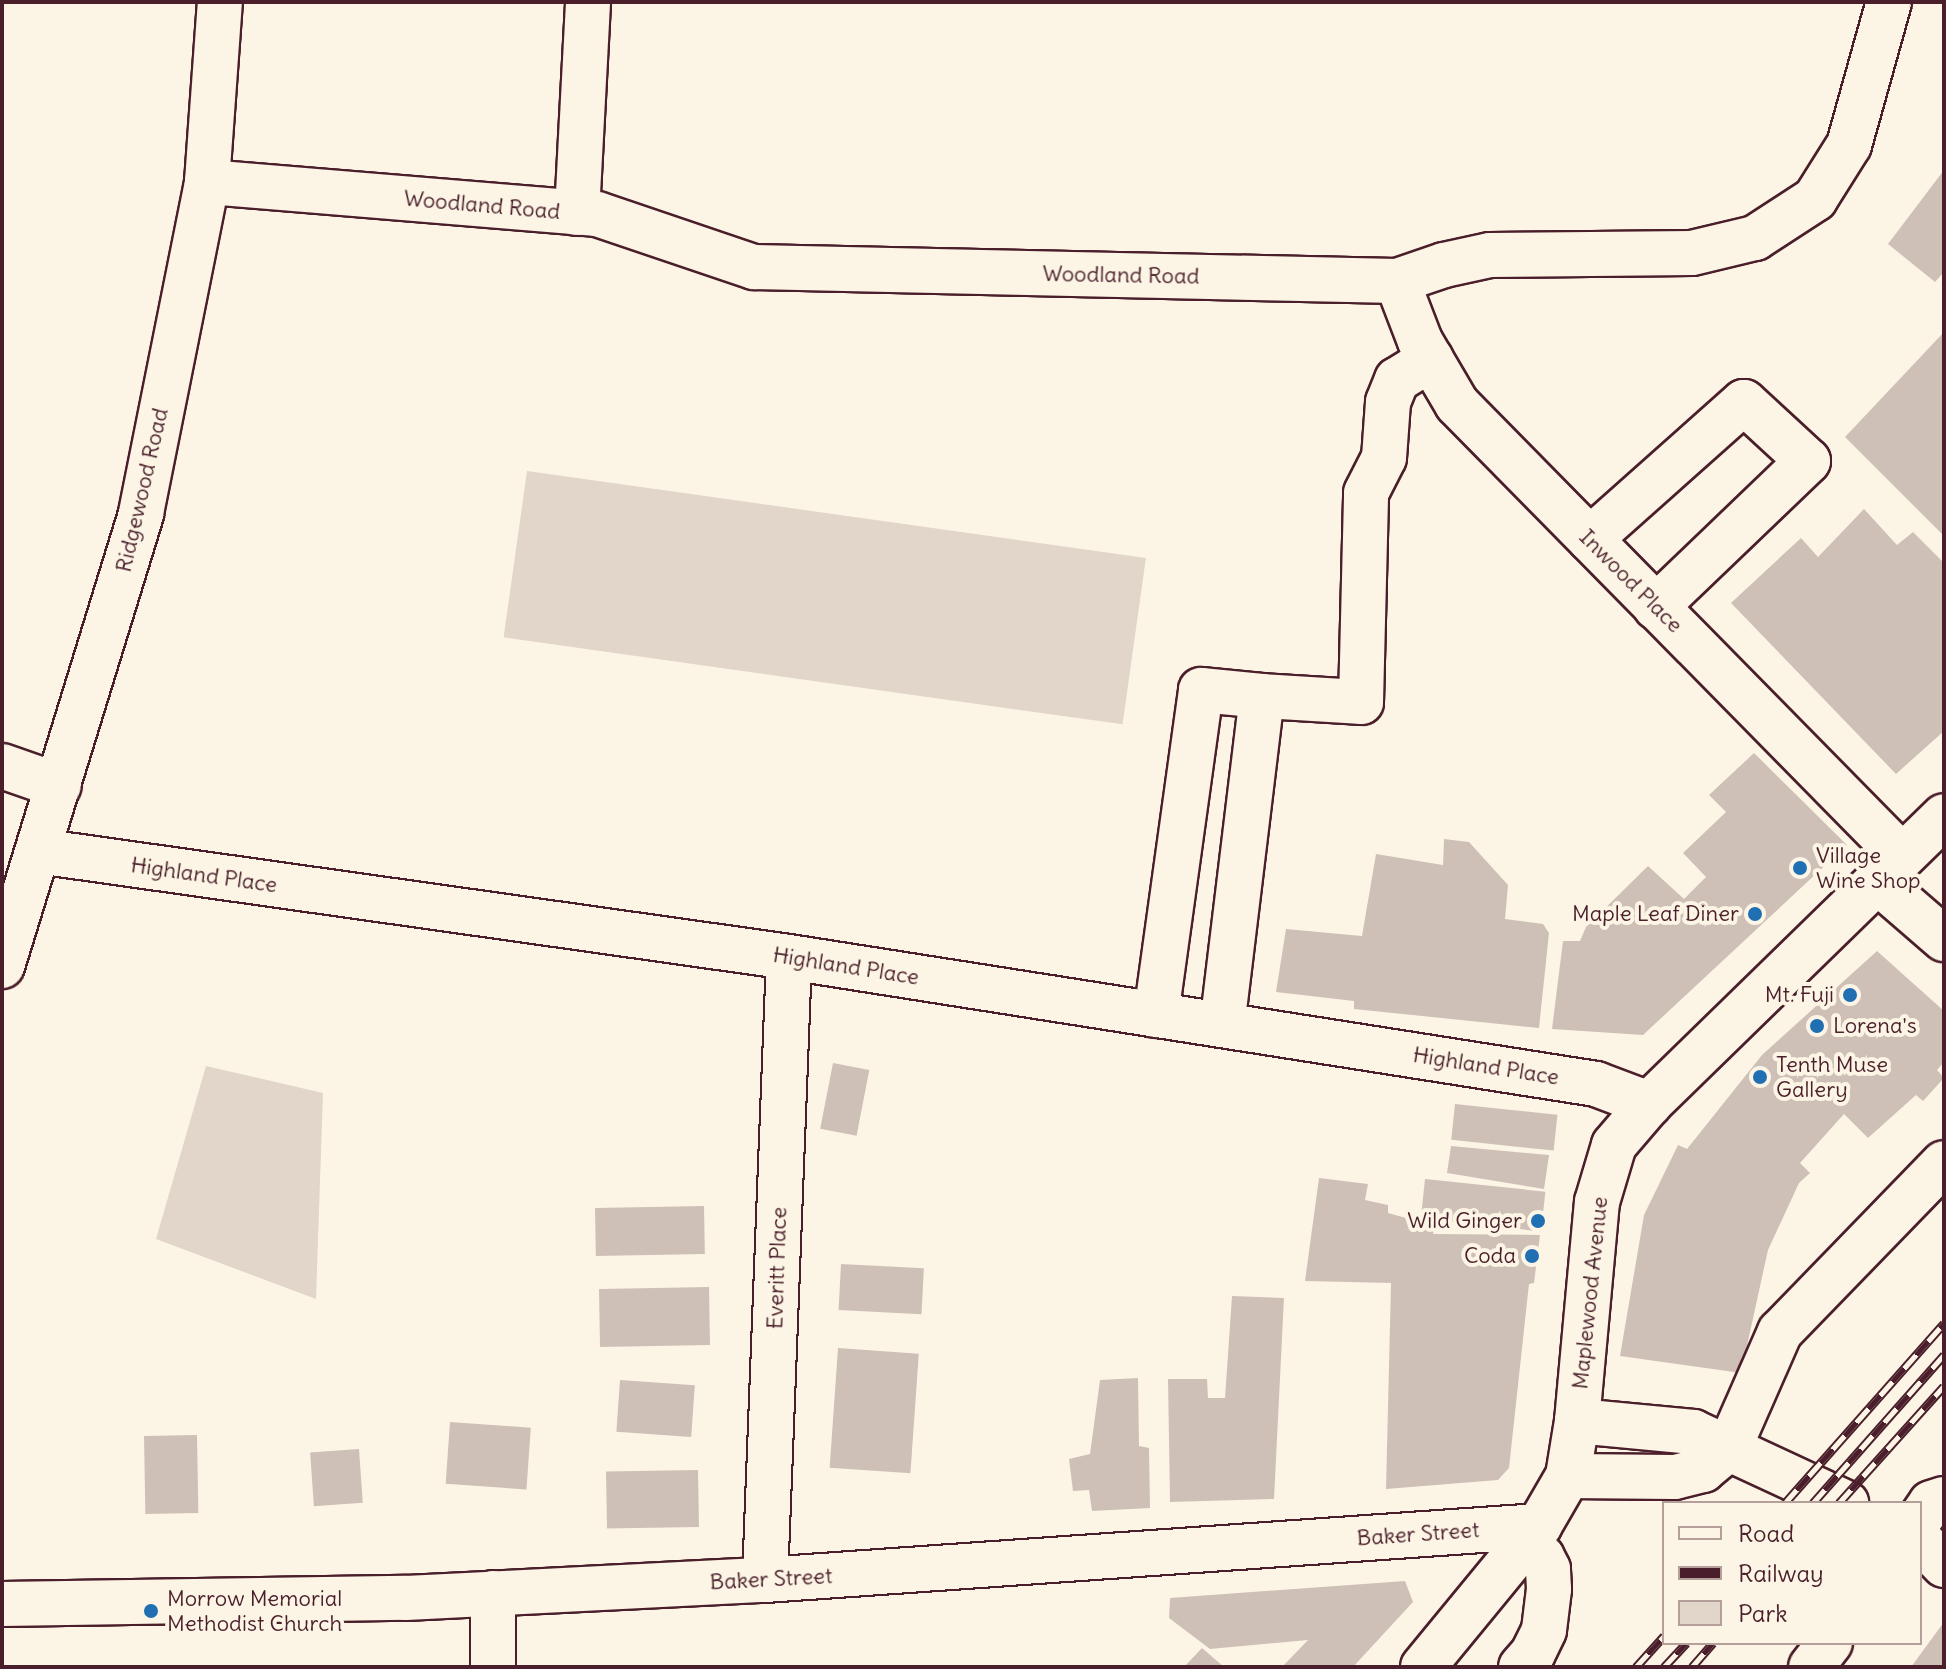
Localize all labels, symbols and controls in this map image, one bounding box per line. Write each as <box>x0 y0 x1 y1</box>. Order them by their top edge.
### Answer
street label: Woodland Road <box>403 185 561 225</box>
street label: Woodland Road <box>1042 260 1200 290</box>
street label: Ridgewood Road <box>110 405 174 575</box>
street label: Inwood Place <box>1574 524 1688 638</box>
place label: Village Wine Shop <box>1816 842 1921 894</box>
street label: Highland Place <box>129 852 279 898</box>
marker: Village Wine Shop <box>1791 859 1809 877</box>
place label: Maple Leaf Diner <box>1572 901 1739 927</box>
marker: Maple Leaf Diner <box>1746 905 1764 923</box>
street label: Highland Place <box>771 941 921 991</box>
place label: Mt. Fuji <box>1765 982 1834 1008</box>
marker: Mt. Fuji <box>1841 986 1859 1004</box>
place label: Lorena's <box>1833 1013 1917 1039</box>
marker: Lorena's <box>1808 1017 1826 1035</box>
street label: Highland Place <box>1411 1041 1561 1091</box>
place label: Tenth Muse Gallery <box>1776 1051 1888 1102</box>
marker: Tenth Muse Gallery <box>1751 1068 1769 1086</box>
street label: Maplewood Avenue <box>1567 1195 1613 1391</box>
street label: Everitt Place <box>762 1206 792 1330</box>
place label: Wild Ginger <box>1407 1208 1522 1234</box>
marker: Wild Ginger <box>1529 1212 1547 1230</box>
place label: Coda <box>1464 1243 1516 1269</box>
marker: Coda <box>1523 1247 1541 1265</box>
legend <box>1662 1501 1922 1645</box>
street label: Baker Street <box>1356 1517 1480 1551</box>
text: Road <box>1738 1518 1794 1548</box>
text: Railway <box>1738 1558 1824 1588</box>
street label: Baker Street <box>709 1563 833 1595</box>
place label: Morrow Memorial Methodist Church <box>167 1585 342 1636</box>
text: Park <box>1738 1598 1788 1628</box>
marker: Morrow Memorial Methodist Church <box>142 1602 160 1620</box>

